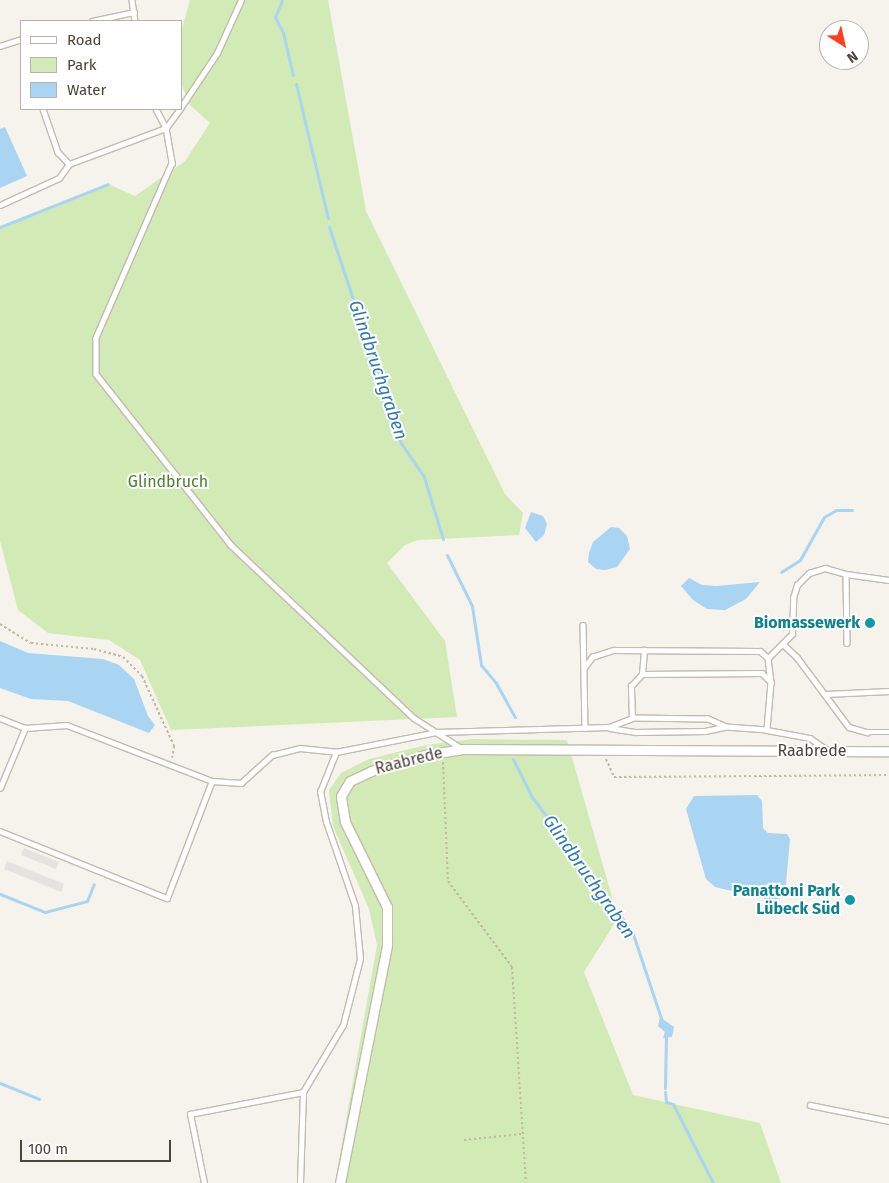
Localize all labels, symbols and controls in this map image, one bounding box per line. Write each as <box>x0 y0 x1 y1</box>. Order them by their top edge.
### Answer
legend <box>20 20 182 110</box>
north arrow <box>819 20 869 70</box>
text: Road <box>67 31 102 49</box>
text: N <box>844 47 861 67</box>
text: Park <box>67 56 97 74</box>
text: Water <box>67 81 106 99</box>
water label: Glindbruchgraben <box>344 297 412 443</box>
park label: Glindbruch <box>128 472 208 492</box>
place label: Biomassewerk <box>754 613 860 633</box>
marker: Biomassewerk <box>864 617 876 629</box>
street label: Raabrede <box>777 741 847 761</box>
street label: Raabrede <box>373 743 445 779</box>
water label: Glindbruchgraben <box>538 811 640 943</box>
place label: Panattoni Park Lübeck Süd <box>733 881 840 919</box>
marker: Panattoni Park Lübeck Süd <box>844 894 856 906</box>
scale bar <box>22 1130 174 1162</box>
text: 100 m <box>28 1140 68 1158</box>

